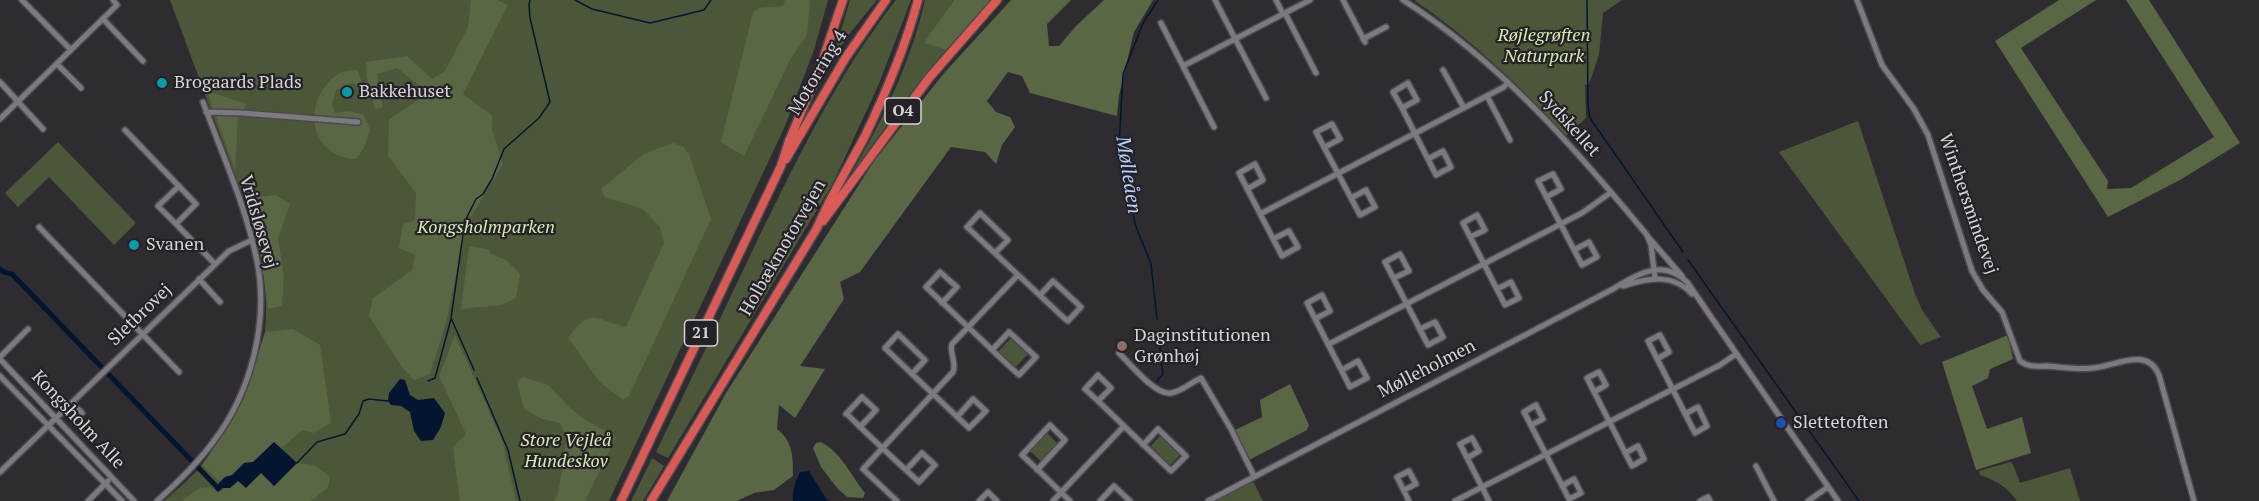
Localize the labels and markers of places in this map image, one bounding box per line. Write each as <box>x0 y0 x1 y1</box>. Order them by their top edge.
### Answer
place label: Brogaards Plads <box>174 72 302 94</box>
marker: Brogaards Plads <box>155 76 169 90</box>
place label: Bakkehuset <box>359 81 451 103</box>
marker: Bakkehuset <box>340 85 354 99</box>
place label: Svanen <box>146 234 204 256</box>
marker: Svanen <box>127 238 141 252</box>
place label: Daginstitutionen Grønhøj <box>1134 325 1271 368</box>
marker: Daginstitutionen Grønhøj <box>1115 339 1129 353</box>
place label: Slettetoften <box>1793 412 1889 434</box>
marker: Slettetoften <box>1774 416 1788 430</box>

